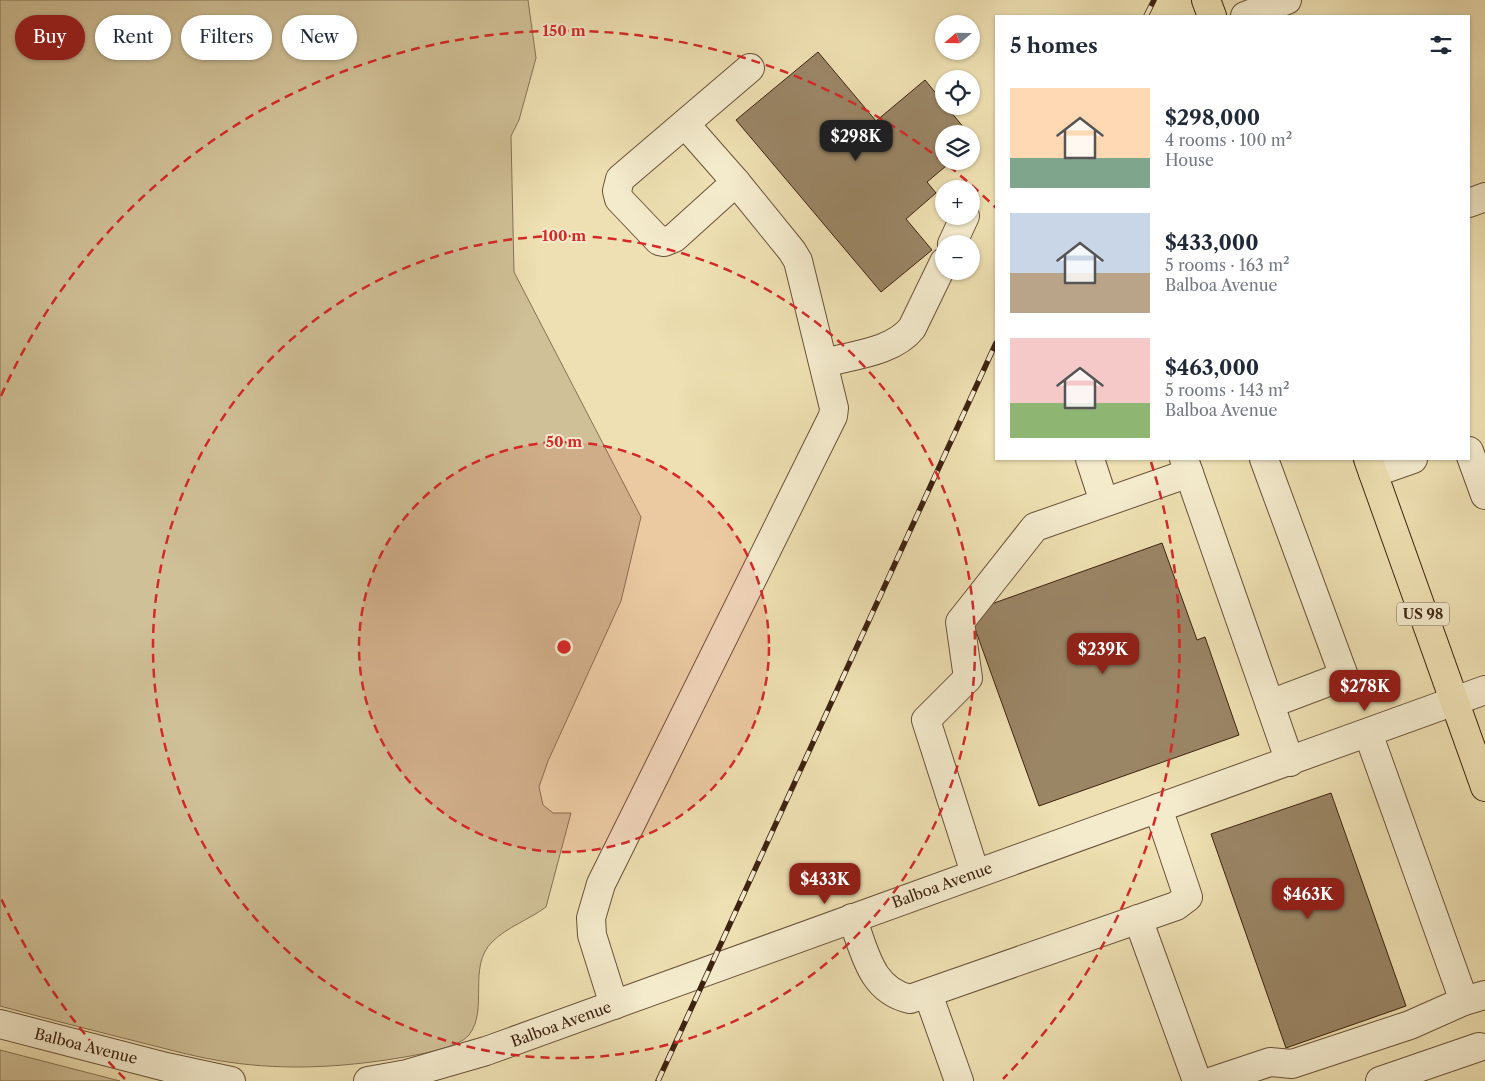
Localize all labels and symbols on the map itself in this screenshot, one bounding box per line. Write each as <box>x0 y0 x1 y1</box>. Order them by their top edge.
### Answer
north arrow <box>935 15 980 60</box>
text: 150 m <box>542 21 586 40</box>
pin: $298K <box>821 120 891 162</box>
text: 100 m <box>542 226 586 245</box>
text: 50 m <box>546 432 582 451</box>
road number: US 98 <box>1397 602 1449 626</box>
pin: $239K <box>1068 632 1138 675</box>
centre of rings <box>555 638 573 656</box>
pin: $278K <box>1330 670 1400 712</box>
street label: Balboa Avenue <box>889 858 995 912</box>
pin: $433K <box>790 862 860 905</box>
pin: $463K <box>1273 878 1343 920</box>
street label: Balboa Avenue <box>508 997 614 1051</box>
street label: Balboa Avenue <box>32 1024 140 1068</box>

